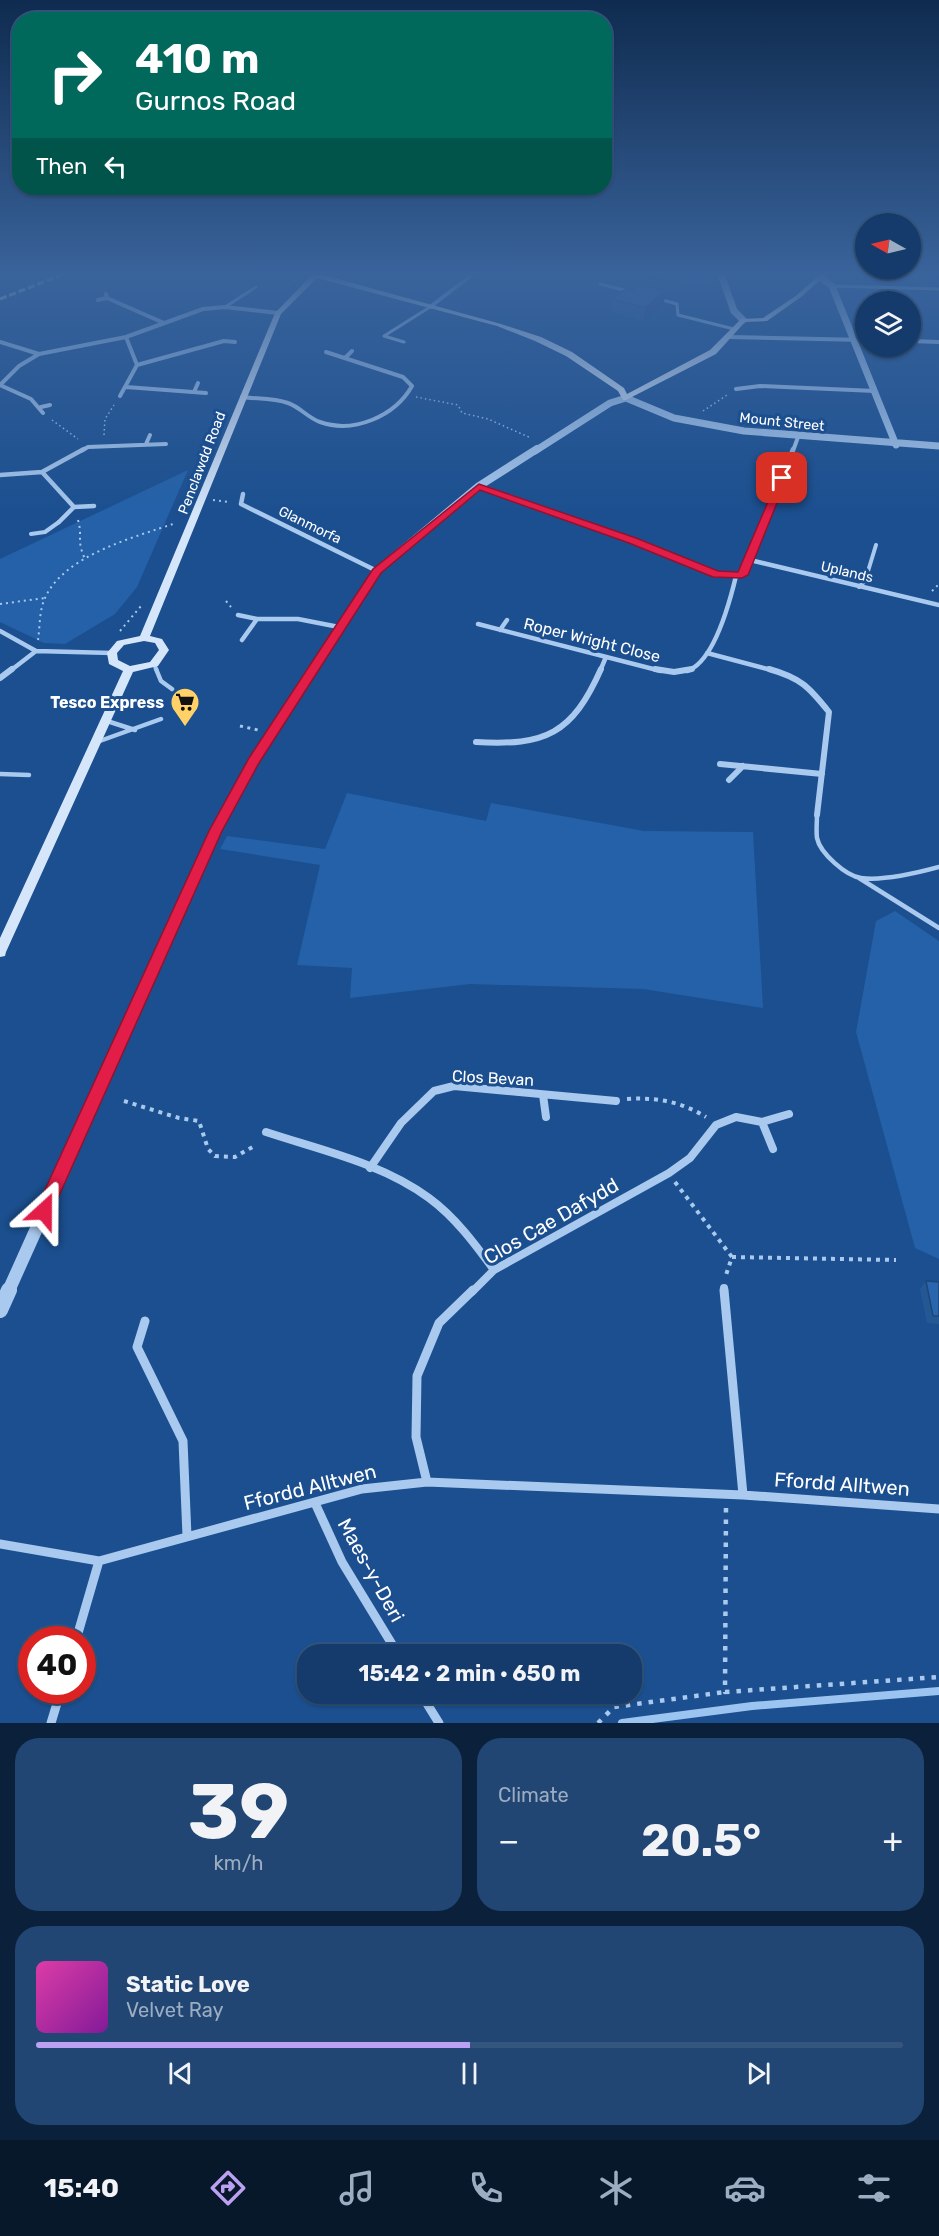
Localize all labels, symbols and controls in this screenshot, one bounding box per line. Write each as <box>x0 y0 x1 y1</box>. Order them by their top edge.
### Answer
text: 410 m <box>135 34 260 84</box>
icon: right <box>36 36 114 114</box>
text: Gurnos Road <box>135 85 296 117</box>
icon: left <box>99 150 132 183</box>
text: Then <box>36 153 87 180</box>
north arrow <box>855 213 921 279</box>
map controls <box>855 213 921 357</box>
button: layers <box>855 291 921 357</box>
street label: Penclawdd Road <box>175 409 229 517</box>
street label: Mount Street <box>739 409 826 435</box>
pin <box>756 452 807 503</box>
icon: arrive <box>765 461 798 494</box>
street label: Glanmorfa <box>276 502 344 548</box>
street label: Uplands <box>819 558 875 586</box>
street label: Roper Wright Close <box>522 614 662 666</box>
supermarket icon: Tesco Express <box>169 686 201 728</box>
place label: Tesco Express <box>50 693 164 712</box>
street label: Clos Bevan <box>451 1066 535 1090</box>
street label: Clos Cae Dafydd <box>479 1173 623 1269</box>
position arrow <box>12 1179 76 1243</box>
street label: Ffordd Alltwen <box>241 1459 379 1515</box>
street label: Ffordd Alltwen <box>773 1467 911 1501</box>
street label: Maes-y-Deri <box>333 1514 409 1626</box>
speed limit sign: 40 <box>18 1626 96 1704</box>
text: 15:42 · 2 min · 650 m <box>358 1660 581 1687</box>
text: 39 <box>188 1765 289 1858</box>
text: Climate <box>498 1783 569 1807</box>
text: 20.5° <box>641 1814 761 1867</box>
text: − <box>498 1821 519 1860</box>
text: + <box>882 1821 903 1860</box>
text: km/h <box>214 1851 263 1875</box>
text: Static Love <box>126 1971 250 1998</box>
text: Velvet Ray <box>126 1998 224 2022</box>
icon: previous <box>164 2057 197 2090</box>
icon: pause <box>453 2057 486 2090</box>
icon: next <box>742 2057 775 2090</box>
icon: directions <box>207 2167 249 2209</box>
icon: music <box>336 2167 378 2209</box>
icon: phone <box>465 2167 507 2209</box>
icon: climate <box>595 2167 637 2209</box>
icon: car <box>724 2167 766 2209</box>
icon: filters <box>853 2167 895 2209</box>
text: 15:40 <box>44 2172 119 2204</box>

